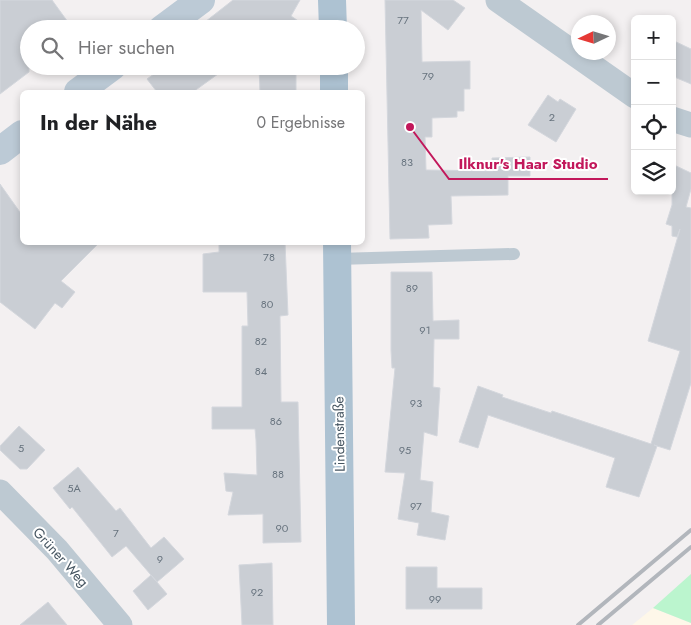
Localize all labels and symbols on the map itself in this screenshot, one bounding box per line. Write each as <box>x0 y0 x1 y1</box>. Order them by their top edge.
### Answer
house number: 77 <box>397 12 409 28</box>
north arrow <box>571 15 616 60</box>
house number: 79 <box>422 68 434 84</box>
house number: 2 <box>549 109 555 125</box>
callout: Ilknur's Haar Studio <box>449 149 608 179</box>
text: Ilknur's Haar Studio <box>458 153 598 175</box>
house number: 83 <box>401 154 413 170</box>
house number: 78 <box>263 249 275 265</box>
house number: 89 <box>406 280 418 296</box>
house number: 80 <box>261 296 274 312</box>
house number: 91 <box>419 322 431 338</box>
house number: 82 <box>255 333 267 349</box>
house number: 84 <box>255 363 268 379</box>
house number: 93 <box>410 395 422 411</box>
street label: Lindenstraße <box>328 396 350 472</box>
house number: 86 <box>270 413 282 429</box>
house number: 5 <box>18 440 24 456</box>
house number: 95 <box>399 442 411 458</box>
house number: 88 <box>272 466 284 482</box>
house number: 5A <box>67 480 81 496</box>
house number: 97 <box>410 498 422 514</box>
house number: 90 <box>276 520 289 536</box>
street label: Grüner Weg <box>29 523 93 591</box>
house number: 7 <box>113 525 119 541</box>
house number: 9 <box>157 551 163 567</box>
house number: 92 <box>251 584 263 600</box>
house number: 99 <box>429 591 441 607</box>

